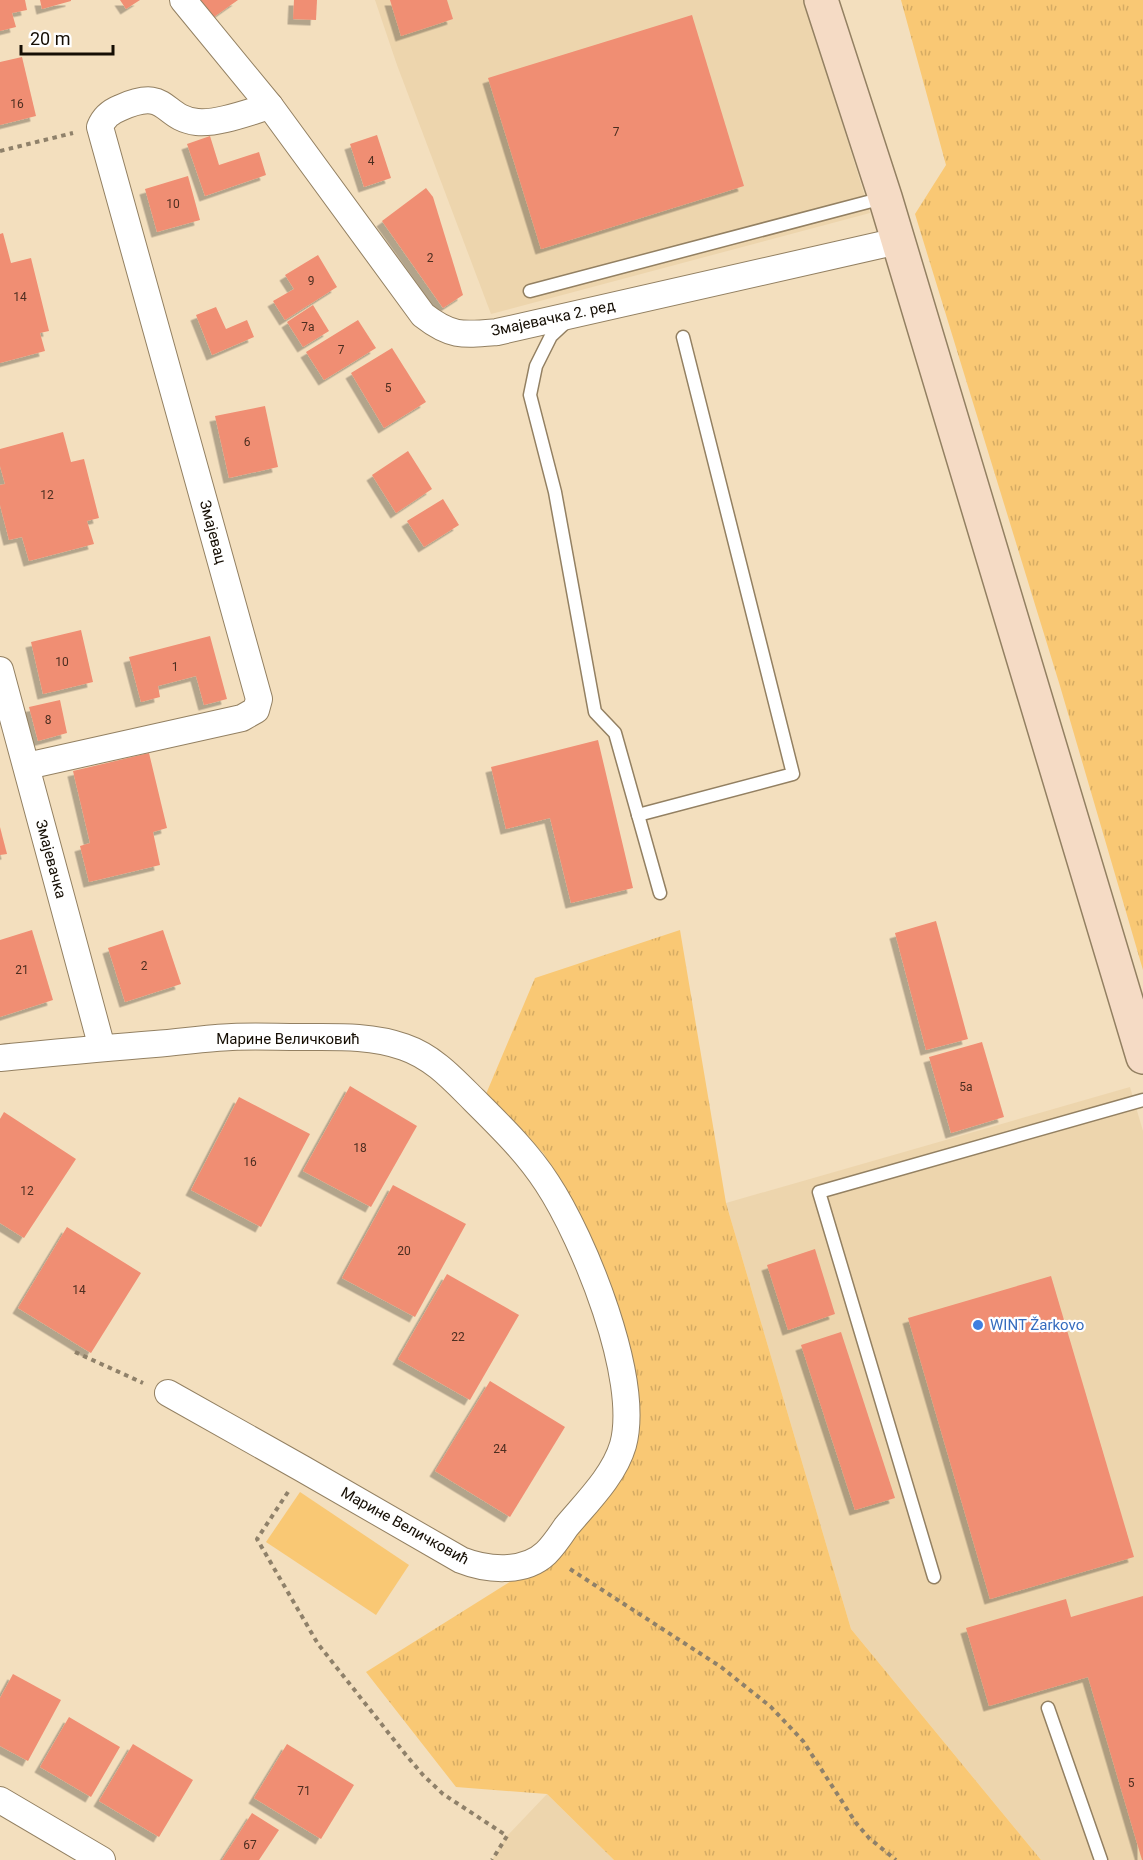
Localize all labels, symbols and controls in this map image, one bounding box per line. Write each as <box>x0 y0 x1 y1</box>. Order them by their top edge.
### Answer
scale bar <box>21 18 112 56</box>
text: 20 m <box>30 28 70 49</box>
house number: 16 <box>10 97 24 111</box>
house number: 7 <box>613 125 620 139</box>
house number: 4 <box>368 154 375 168</box>
house number: 10 <box>166 197 180 211</box>
house number: 2 <box>427 251 434 265</box>
house number: 9 <box>308 274 314 288</box>
house number: 14 <box>13 290 27 304</box>
street label: Змајевачка 2. ред <box>489 296 617 340</box>
house number: 7a <box>301 320 315 334</box>
house number: 7 <box>338 343 345 357</box>
house number: 5 <box>385 381 392 395</box>
house number: 6 <box>244 435 251 449</box>
house number: 12 <box>40 488 54 502</box>
street label: Змајевац <box>196 498 230 566</box>
house number: 10 <box>55 655 69 669</box>
house number: 1 <box>172 660 178 674</box>
house number: 8 <box>45 713 52 727</box>
street label: Змајевачка <box>32 818 70 900</box>
house number: 2 <box>141 959 148 973</box>
house number: 21 <box>15 963 29 977</box>
street label: Марине Величковић <box>216 1030 360 1048</box>
house number: 5a <box>959 1080 973 1094</box>
house number: 18 <box>353 1141 367 1155</box>
house number: 16 <box>243 1155 257 1169</box>
house number: 12 <box>20 1184 34 1198</box>
house number: 20 <box>397 1244 411 1258</box>
house number: 14 <box>72 1283 86 1297</box>
place label: WINT Žarkovo <box>990 1316 1084 1334</box>
marker: WINT Žarkovo <box>971 1318 985 1332</box>
house number: 22 <box>451 1330 465 1344</box>
house number: 24 <box>493 1442 507 1456</box>
street label: Марине Величковић <box>338 1483 472 1569</box>
house number: 5 <box>1128 1776 1135 1790</box>
house number: 71 <box>297 1784 311 1798</box>
house number: 67 <box>243 1838 257 1852</box>

